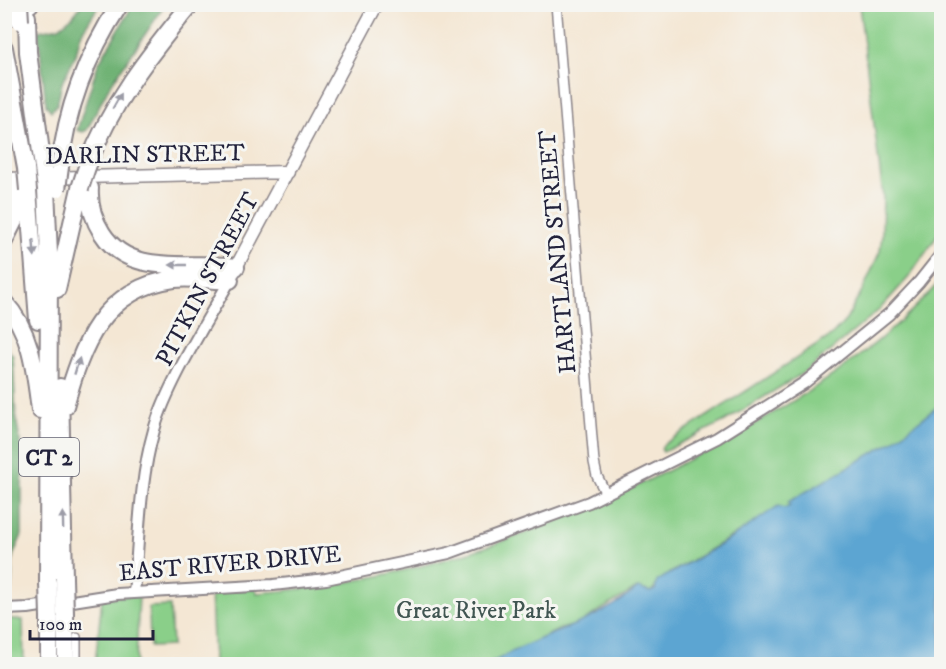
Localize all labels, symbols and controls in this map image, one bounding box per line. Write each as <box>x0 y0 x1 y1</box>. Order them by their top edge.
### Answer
one-way arrow <box>112 93 123 109</box>
street label: HARTLAND STREET <box>532 129 584 375</box>
street label: DARLIN STREET <box>45 138 245 172</box>
street label: PITKIN STREET <box>149 187 266 372</box>
one-way arrow <box>29 238 39 257</box>
one-way arrow <box>169 260 188 270</box>
one-way arrow <box>73 357 82 375</box>
road number: CT 2 <box>19 438 79 476</box>
one-way arrow <box>58 510 68 529</box>
street label: EAST RIVER DRIVE <box>118 539 342 589</box>
park label: Great River Park <box>396 596 556 626</box>
scale bar <box>30 603 153 641</box>
text: 100 m <box>39 614 82 636</box>

